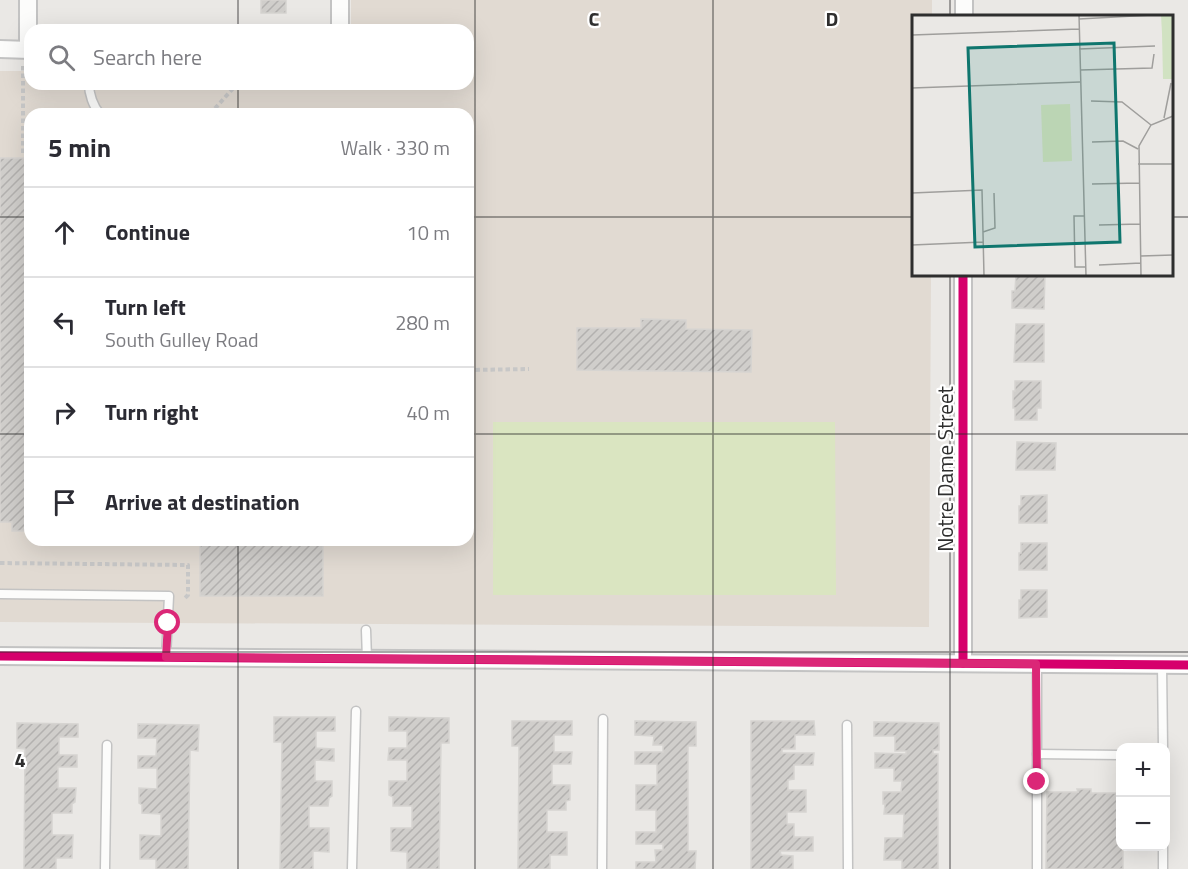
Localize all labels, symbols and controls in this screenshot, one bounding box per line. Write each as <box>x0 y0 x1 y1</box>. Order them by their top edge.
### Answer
text: C <box>589 3 600 34</box>
text: D <box>826 3 838 34</box>
inset map <box>912 15 1173 276</box>
search box <box>24 24 474 90</box>
text: Search here <box>93 40 202 74</box>
icon: search <box>45 41 78 74</box>
text: 5 min <box>48 128 111 167</box>
text: Walk · 330 m <box>341 132 450 163</box>
text: Continue <box>105 215 190 249</box>
icon: ahead <box>48 216 81 249</box>
text: 10 m <box>406 217 450 248</box>
text: Turn left <box>105 290 186 324</box>
icon: left <box>48 306 81 339</box>
text: 280 m <box>395 307 450 338</box>
text: South Gulley Road <box>105 324 259 355</box>
street label: Notre Dame Street <box>929 386 961 552</box>
text: Turn right <box>105 395 199 429</box>
icon: right <box>48 396 81 429</box>
text: 40 m <box>406 397 450 428</box>
text: Arrive at destination <box>105 485 300 519</box>
icon: arrive <box>48 486 81 519</box>
route start <box>154 609 180 635</box>
map controls <box>1116 743 1170 851</box>
button: + <box>1116 743 1170 797</box>
text: 4 <box>14 744 26 775</box>
route end <box>1023 768 1049 794</box>
button: − <box>1116 797 1170 851</box>

